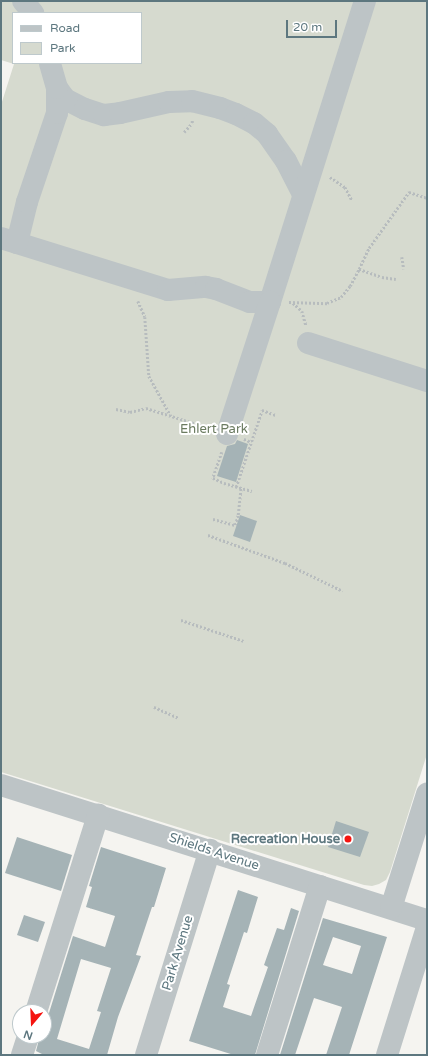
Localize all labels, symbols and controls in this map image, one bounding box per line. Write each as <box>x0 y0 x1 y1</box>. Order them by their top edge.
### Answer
legend <box>12 12 142 64</box>
scale bar <box>288 12 339 38</box>
text: 20 m <box>293 20 322 34</box>
text: Road <box>50 21 80 35</box>
text: Park <box>50 41 76 55</box>
park label: Ehlert Park <box>180 421 248 437</box>
street label: Shields Avenue <box>167 830 261 874</box>
place label: Recreation House <box>231 831 340 847</box>
marker: Recreation House <box>343 834 353 844</box>
street label: Park Avenue <box>159 914 197 992</box>
north arrow <box>12 1004 52 1044</box>
text: N <box>22 1027 35 1042</box>

